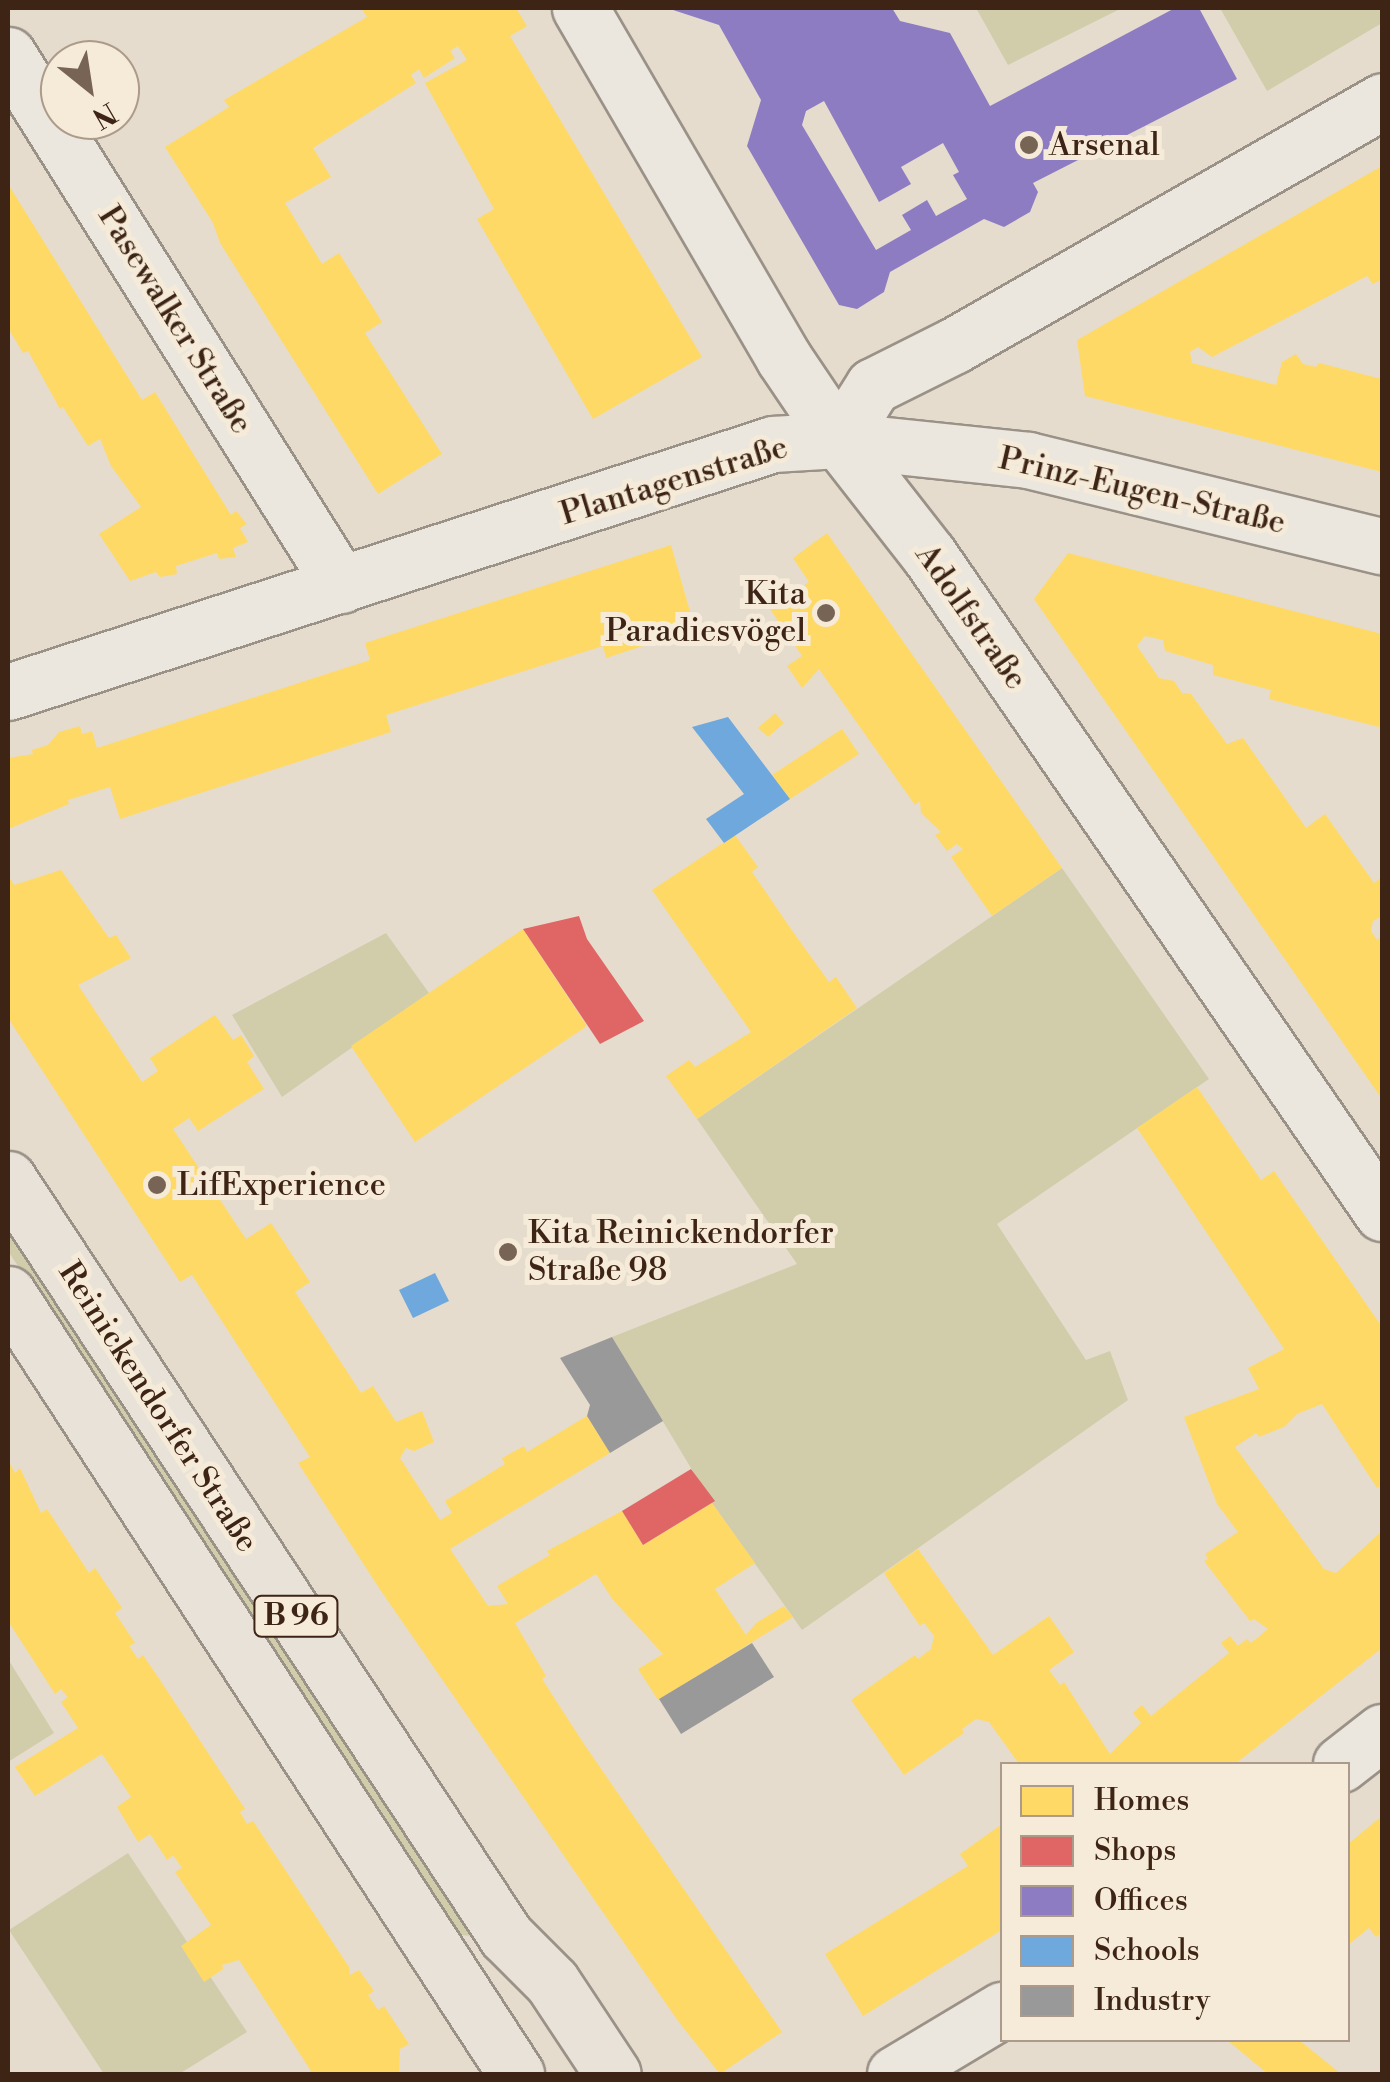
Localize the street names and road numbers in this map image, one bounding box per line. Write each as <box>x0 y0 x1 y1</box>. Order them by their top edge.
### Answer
street label: Pasewalker Straße <box>90 199 260 441</box>
street label: Plantagenstraße <box>556 428 792 534</box>
street label: Prinz-Eugen-Straße <box>995 439 1289 543</box>
street label: Adolfstraße <box>907 537 1035 697</box>
street label: Reinickendorfer Straße <box>50 1255 266 1559</box>
road number: B 96 <box>251 1591 341 1641</box>

